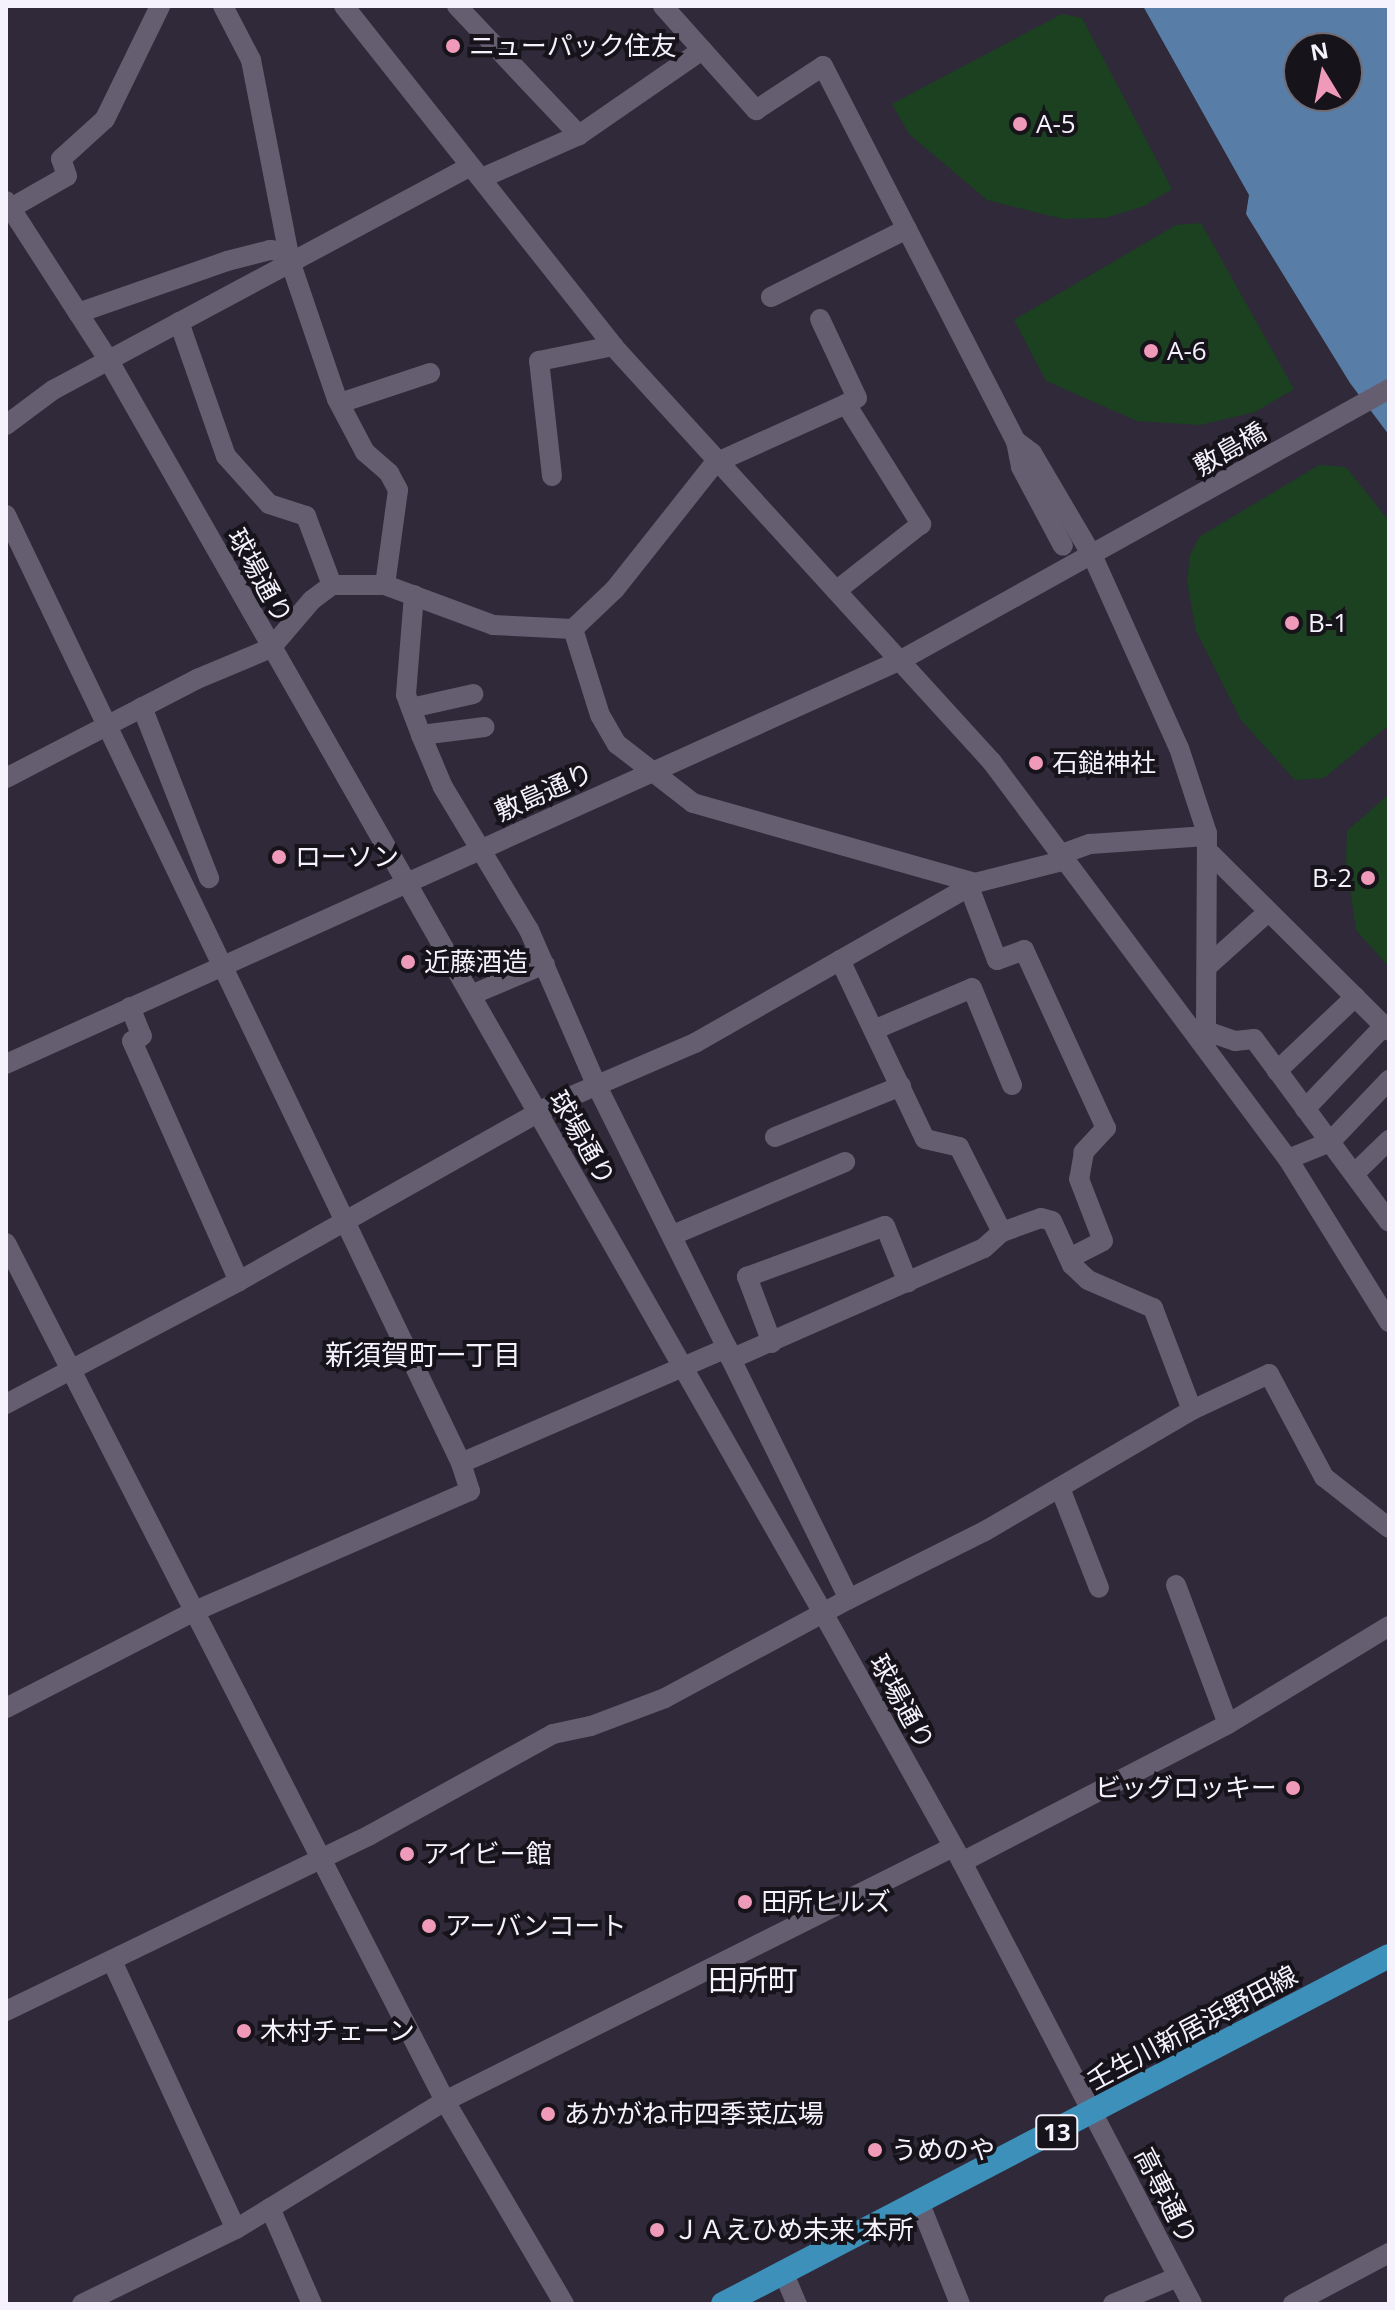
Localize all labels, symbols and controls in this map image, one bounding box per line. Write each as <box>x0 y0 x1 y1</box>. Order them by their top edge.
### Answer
place label: ニューパック住友 <box>469 30 677 62</box>
north arrow <box>1283 32 1363 112</box>
text: N <box>1308 34 1331 67</box>
marker: ニューパック住友 <box>444 37 462 55</box>
place label: A-5 <box>1036 108 1076 140</box>
marker: A-5 <box>1011 115 1029 133</box>
place label: A-6 <box>1167 335 1207 367</box>
marker: A-6 <box>1142 342 1160 360</box>
street label: 敷島橋 <box>1188 416 1272 482</box>
street label: 球場通り <box>221 523 299 629</box>
place label: B-1 <box>1308 607 1348 639</box>
marker: B-1 <box>1283 614 1301 632</box>
place label: 石鎚神社 <box>1052 747 1156 779</box>
marker: 石鎚神社 <box>1027 754 1045 772</box>
street label: 敷島通り <box>490 757 598 827</box>
place label: ローソン <box>295 841 399 873</box>
marker: ローソン <box>270 848 288 866</box>
place label: B-2 <box>1312 862 1352 894</box>
marker: B-2 <box>1359 869 1377 887</box>
place label: 近藤酒造 <box>424 946 528 978</box>
marker: 近藤酒造 <box>399 953 417 971</box>
street label: 球場通り <box>542 1085 622 1191</box>
district label: 新須賀町一丁目 <box>325 1337 521 1371</box>
street label: 球場通り <box>863 1649 941 1755</box>
place label: ビッグロッキー <box>1095 1772 1277 1804</box>
marker: ビッグロッキー <box>1284 1779 1302 1797</box>
place label: アイビー館 <box>423 1838 553 1870</box>
marker: アイビー館 <box>398 1845 416 1863</box>
place label: 田所ヒルズ <box>761 1886 891 1918</box>
marker: 田所ヒルズ <box>736 1893 754 1911</box>
place label: アーバンコート <box>445 1910 625 1942</box>
marker: アーバンコート <box>420 1917 438 1935</box>
street label: 壬生川新居浜野田線 <box>1081 1959 1303 2097</box>
district label: 田所町 <box>708 1962 798 1998</box>
place label: 木村チェーン <box>260 2015 416 2047</box>
marker: 木村チェーン <box>235 2022 253 2040</box>
place label: あかがね市四季菜広場 <box>564 2098 824 2130</box>
marker: あかがね市四季菜広場 <box>539 2105 557 2123</box>
road number: 13 <box>1035 2112 1079 2152</box>
place label: うめのや <box>891 2134 995 2166</box>
marker: うめのや <box>866 2141 884 2159</box>
street label: 高専通り <box>1128 2143 1204 2249</box>
place label: ＪＡえひめ未来 本所 <box>673 2214 914 2246</box>
marker: ＪＡえひめ未来 本所 <box>648 2221 666 2239</box>

